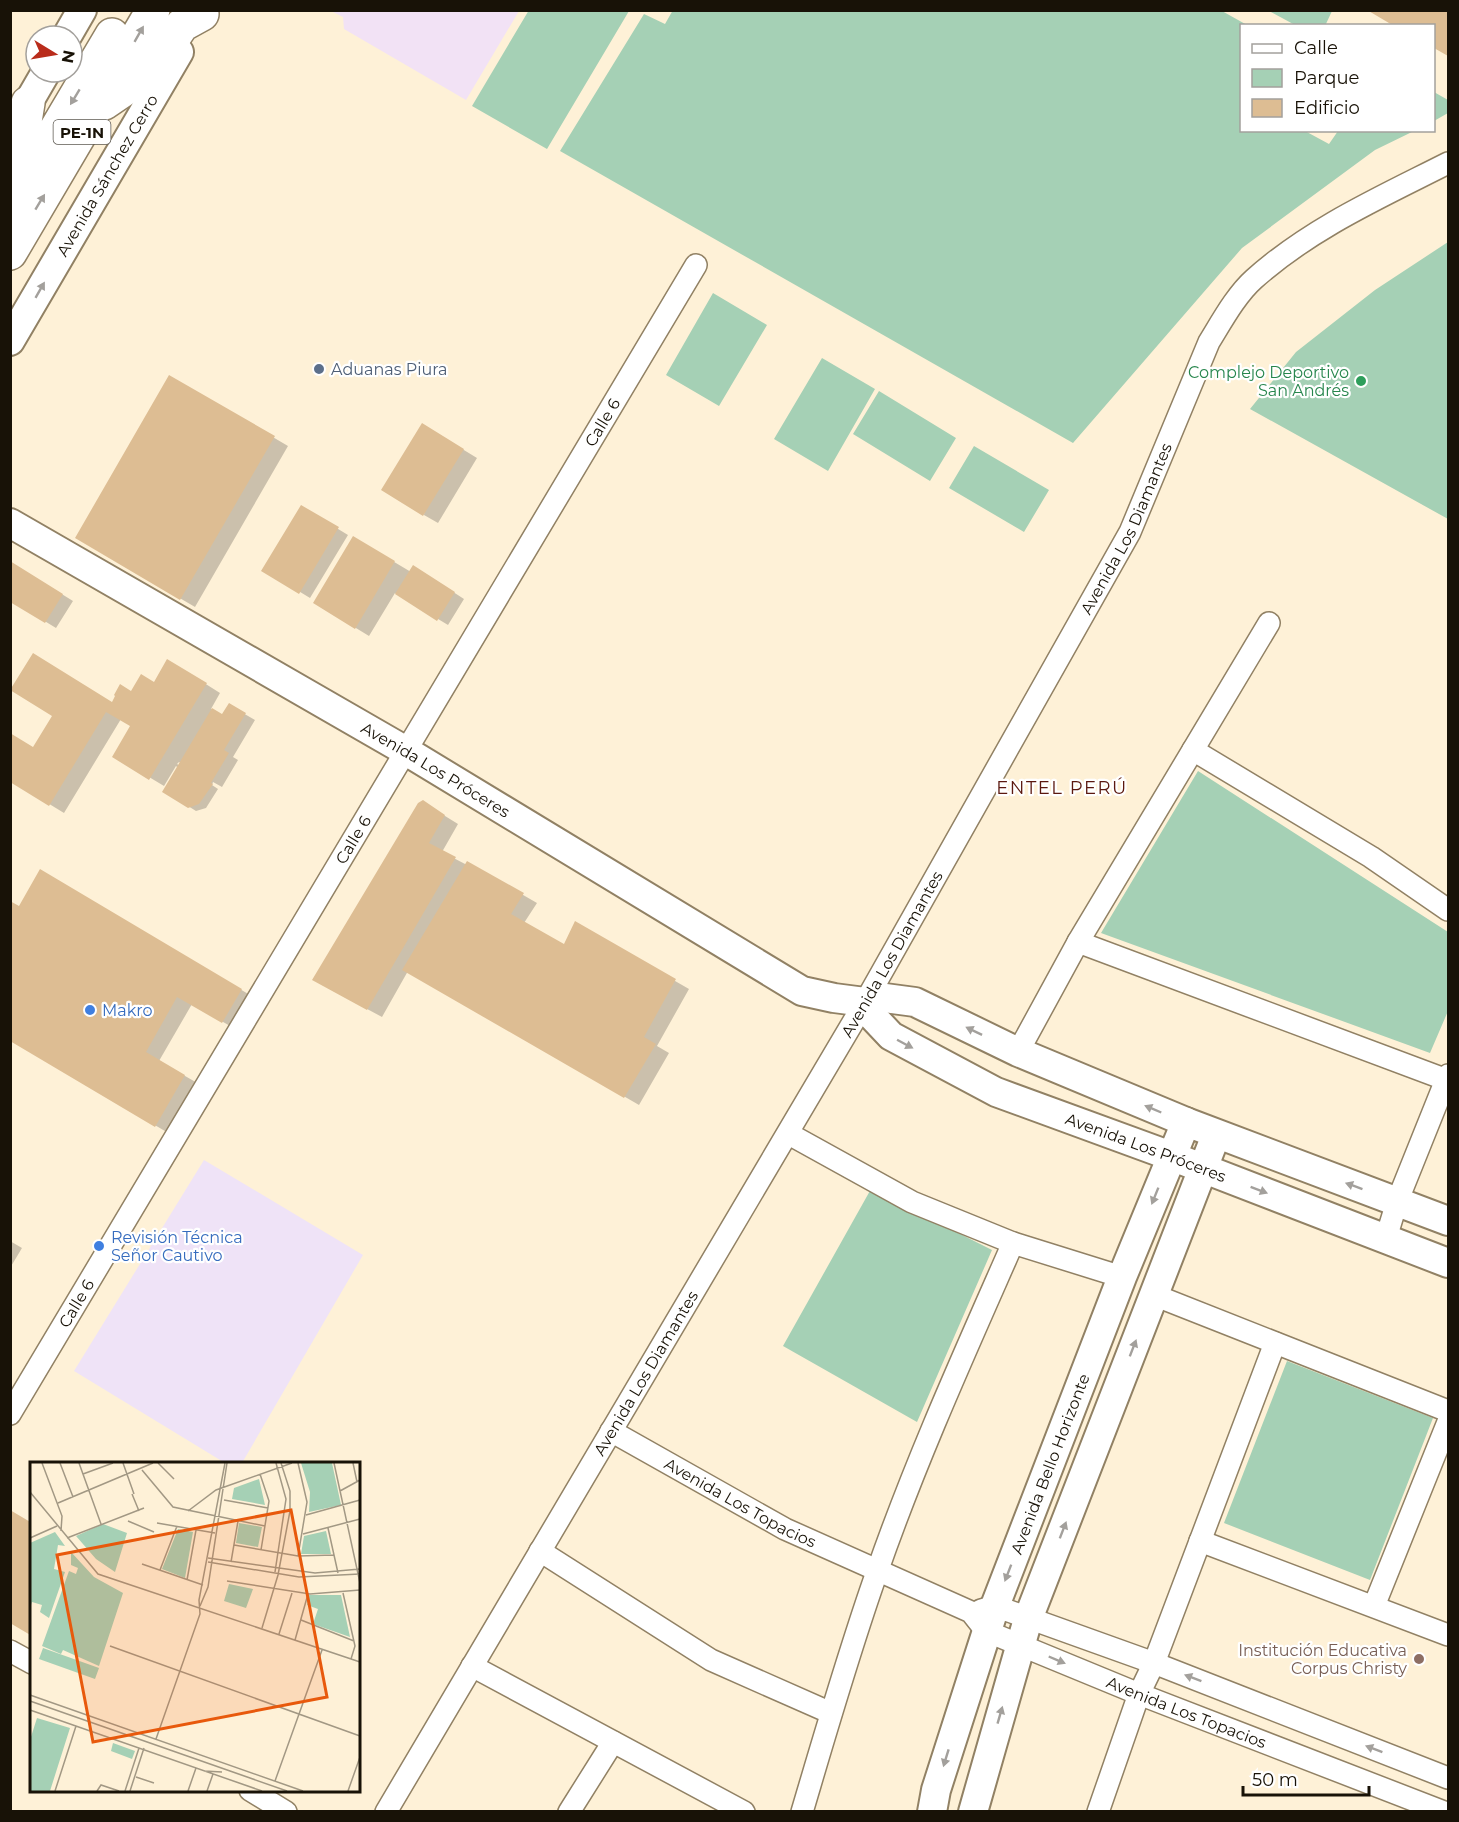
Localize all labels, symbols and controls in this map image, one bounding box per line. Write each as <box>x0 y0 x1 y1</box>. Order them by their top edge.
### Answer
north arrow <box>24 24 84 84</box>
legend <box>1240 24 1435 132</box>
one-way arrow <box>134 25 144 42</box>
text: Calle <box>1294 37 1338 59</box>
text: N <box>58 49 79 65</box>
text: Parque <box>1294 67 1360 89</box>
one-way arrow <box>70 89 81 105</box>
street label: Avenida Sánchez Cerro <box>52 91 162 259</box>
text: Edificio <box>1294 97 1360 119</box>
road number: PE-1N <box>54 120 110 144</box>
one-way arrow <box>35 194 46 210</box>
one-way arrow <box>35 281 45 298</box>
place label: Aduanas Piura <box>331 360 447 379</box>
marker: Aduanas Piura <box>312 362 326 376</box>
place label: Complejo Deportivo San Andrés <box>1188 363 1349 400</box>
marker: Complejo Deportivo San Andrés <box>1354 374 1368 388</box>
street label: Calle 6 <box>580 394 624 450</box>
street label: Avenida Los Diamantes <box>1076 440 1176 617</box>
street label: Avenida Los Próceres <box>358 718 514 821</box>
district label: ENTEL PERÚ <box>996 777 1128 799</box>
street label: Calle 6 <box>331 812 375 867</box>
street label: Avenida Los Diamantes <box>837 867 947 1040</box>
place label: Makro <box>102 1001 152 1020</box>
marker: Makro <box>83 1003 97 1017</box>
one-way arrow <box>966 1026 983 1035</box>
one-way arrow <box>897 1039 914 1049</box>
one-way arrow <box>1144 1103 1162 1113</box>
street label: Avenida Los Próceres <box>1063 1109 1229 1186</box>
one-way arrow <box>1345 1181 1363 1191</box>
one-way arrow <box>1251 1185 1269 1195</box>
one-way arrow <box>1150 1187 1160 1205</box>
place label: Revisión Técnica Señor Cautivo <box>111 1228 243 1265</box>
marker: Revisión Técnica Señor Cautivo <box>92 1239 106 1253</box>
street label: Calle 6 <box>54 1275 98 1331</box>
street label: Avenida Los Diamantes <box>590 1287 702 1459</box>
one-way arrow <box>1129 1339 1138 1357</box>
street label: Avenida Bello Horizonte <box>1006 1371 1093 1557</box>
street label: Avenida Los Topacios <box>661 1454 819 1551</box>
inset map <box>30 1462 360 1792</box>
one-way arrow <box>1058 1521 1068 1539</box>
one-way arrow <box>1002 1564 1012 1582</box>
place label: Institución Educativa Corpus Christy <box>1238 1641 1407 1678</box>
marker: Institución Educativa Corpus Christy <box>1412 1652 1426 1666</box>
one-way arrow <box>1049 1655 1067 1665</box>
street label: Avenida Los Topacios <box>1104 1672 1269 1752</box>
one-way arrow <box>1184 1673 1202 1682</box>
one-way arrow <box>996 1706 1006 1724</box>
one-way arrow <box>1365 1744 1383 1754</box>
one-way arrow <box>941 1749 951 1767</box>
scale bar <box>1243 1759 1369 1797</box>
text: 50 m <box>1252 1769 1298 1791</box>

